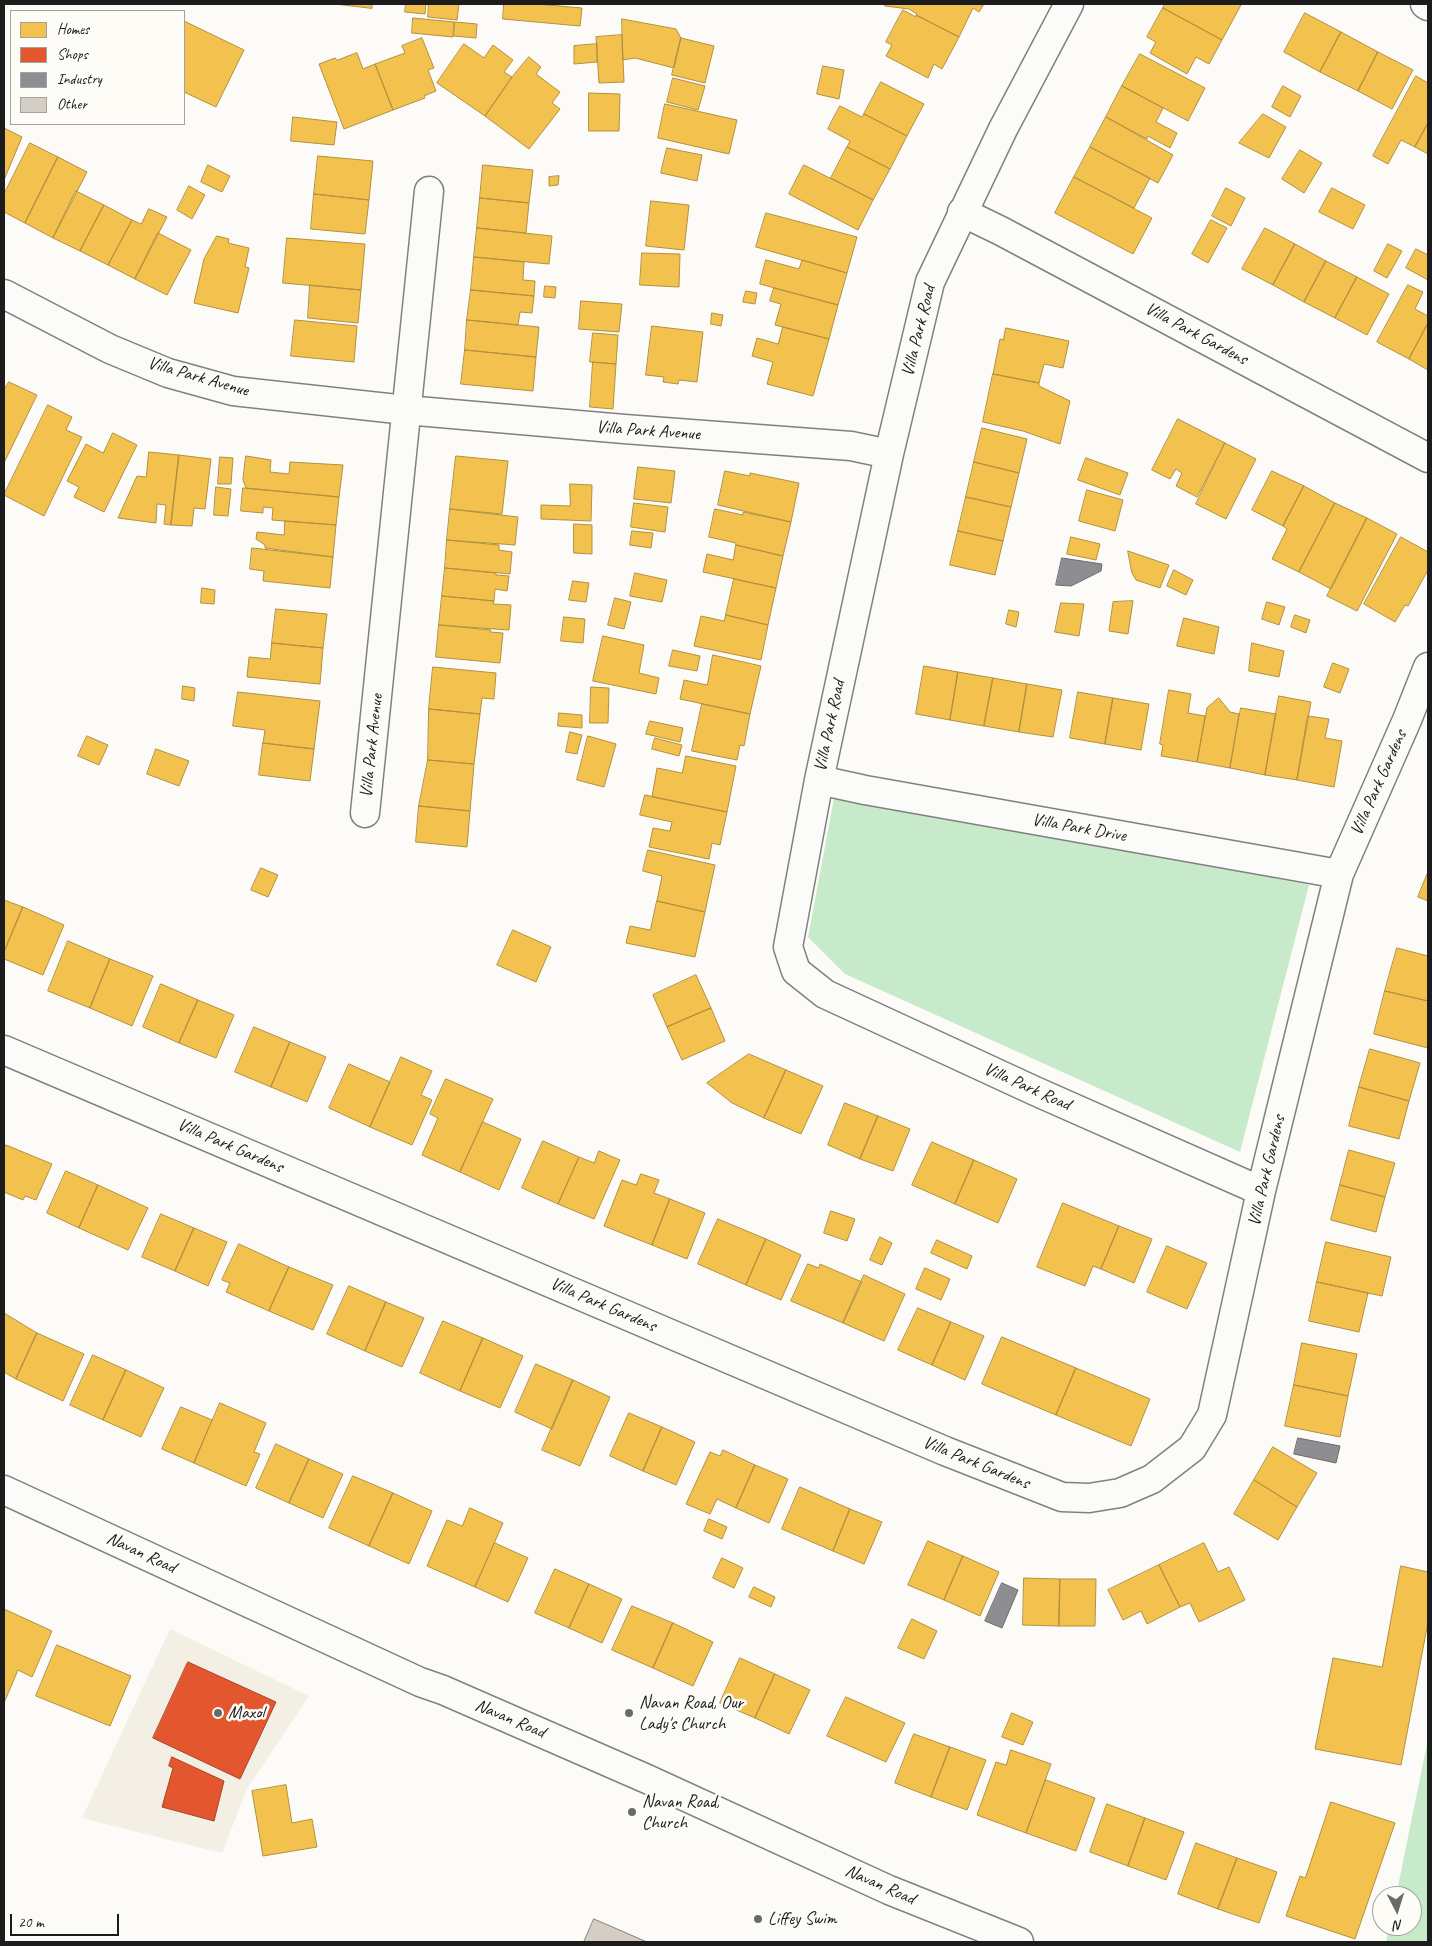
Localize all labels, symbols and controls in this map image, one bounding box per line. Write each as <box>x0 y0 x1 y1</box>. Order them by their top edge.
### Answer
legend <box>10 10 185 125</box>
text: Homes <box>57 20 89 39</box>
text: Shops <box>57 45 88 64</box>
text: Industry <box>57 70 102 89</box>
text: Other <box>57 95 87 114</box>
street label: Villa Park Road <box>897 283 941 379</box>
street label: Villa Park Gardens <box>1141 298 1251 370</box>
street label: Villa Park Avenue <box>145 352 251 402</box>
street label: Villa Park Avenue <box>595 417 701 445</box>
street label: Villa Park Road <box>810 678 850 774</box>
street label: Villa Park Avenue <box>356 693 388 799</box>
street label: Villa Park Gardens <box>1346 727 1412 839</box>
street label: Villa Park Drive <box>1030 809 1128 847</box>
street label: Villa Park Road <box>980 1058 1074 1116</box>
street label: Villa Park Gardens <box>174 1114 286 1178</box>
street label: Villa Park Gardens <box>1244 1114 1290 1228</box>
street label: Villa Park Gardens <box>547 1273 659 1337</box>
street label: Villa Park Gardens <box>920 1432 1032 1494</box>
street label: Navan Road <box>103 1528 179 1578</box>
place label: Navan Road, Our Lady's Church <box>639 1692 743 1735</box>
street label: Navan Road <box>472 1695 548 1743</box>
place label: Maxol <box>228 1702 264 1724</box>
marker: Maxol <box>212 1707 224 1719</box>
marker: Navan Road, Our Lady's Church <box>623 1707 635 1719</box>
place label: Navan Road, Church <box>642 1791 720 1834</box>
marker: Navan Road, Church <box>626 1806 638 1818</box>
street label: Navan Road <box>842 1860 918 1910</box>
north arrow <box>1372 1886 1422 1936</box>
scale bar <box>12 1904 121 1936</box>
place label: Liffey Swim <box>768 1908 837 1930</box>
text: 20 m <box>18 1913 44 1932</box>
marker: Liffey Swim <box>752 1913 764 1925</box>
text: N <box>1393 1917 1403 1934</box>

